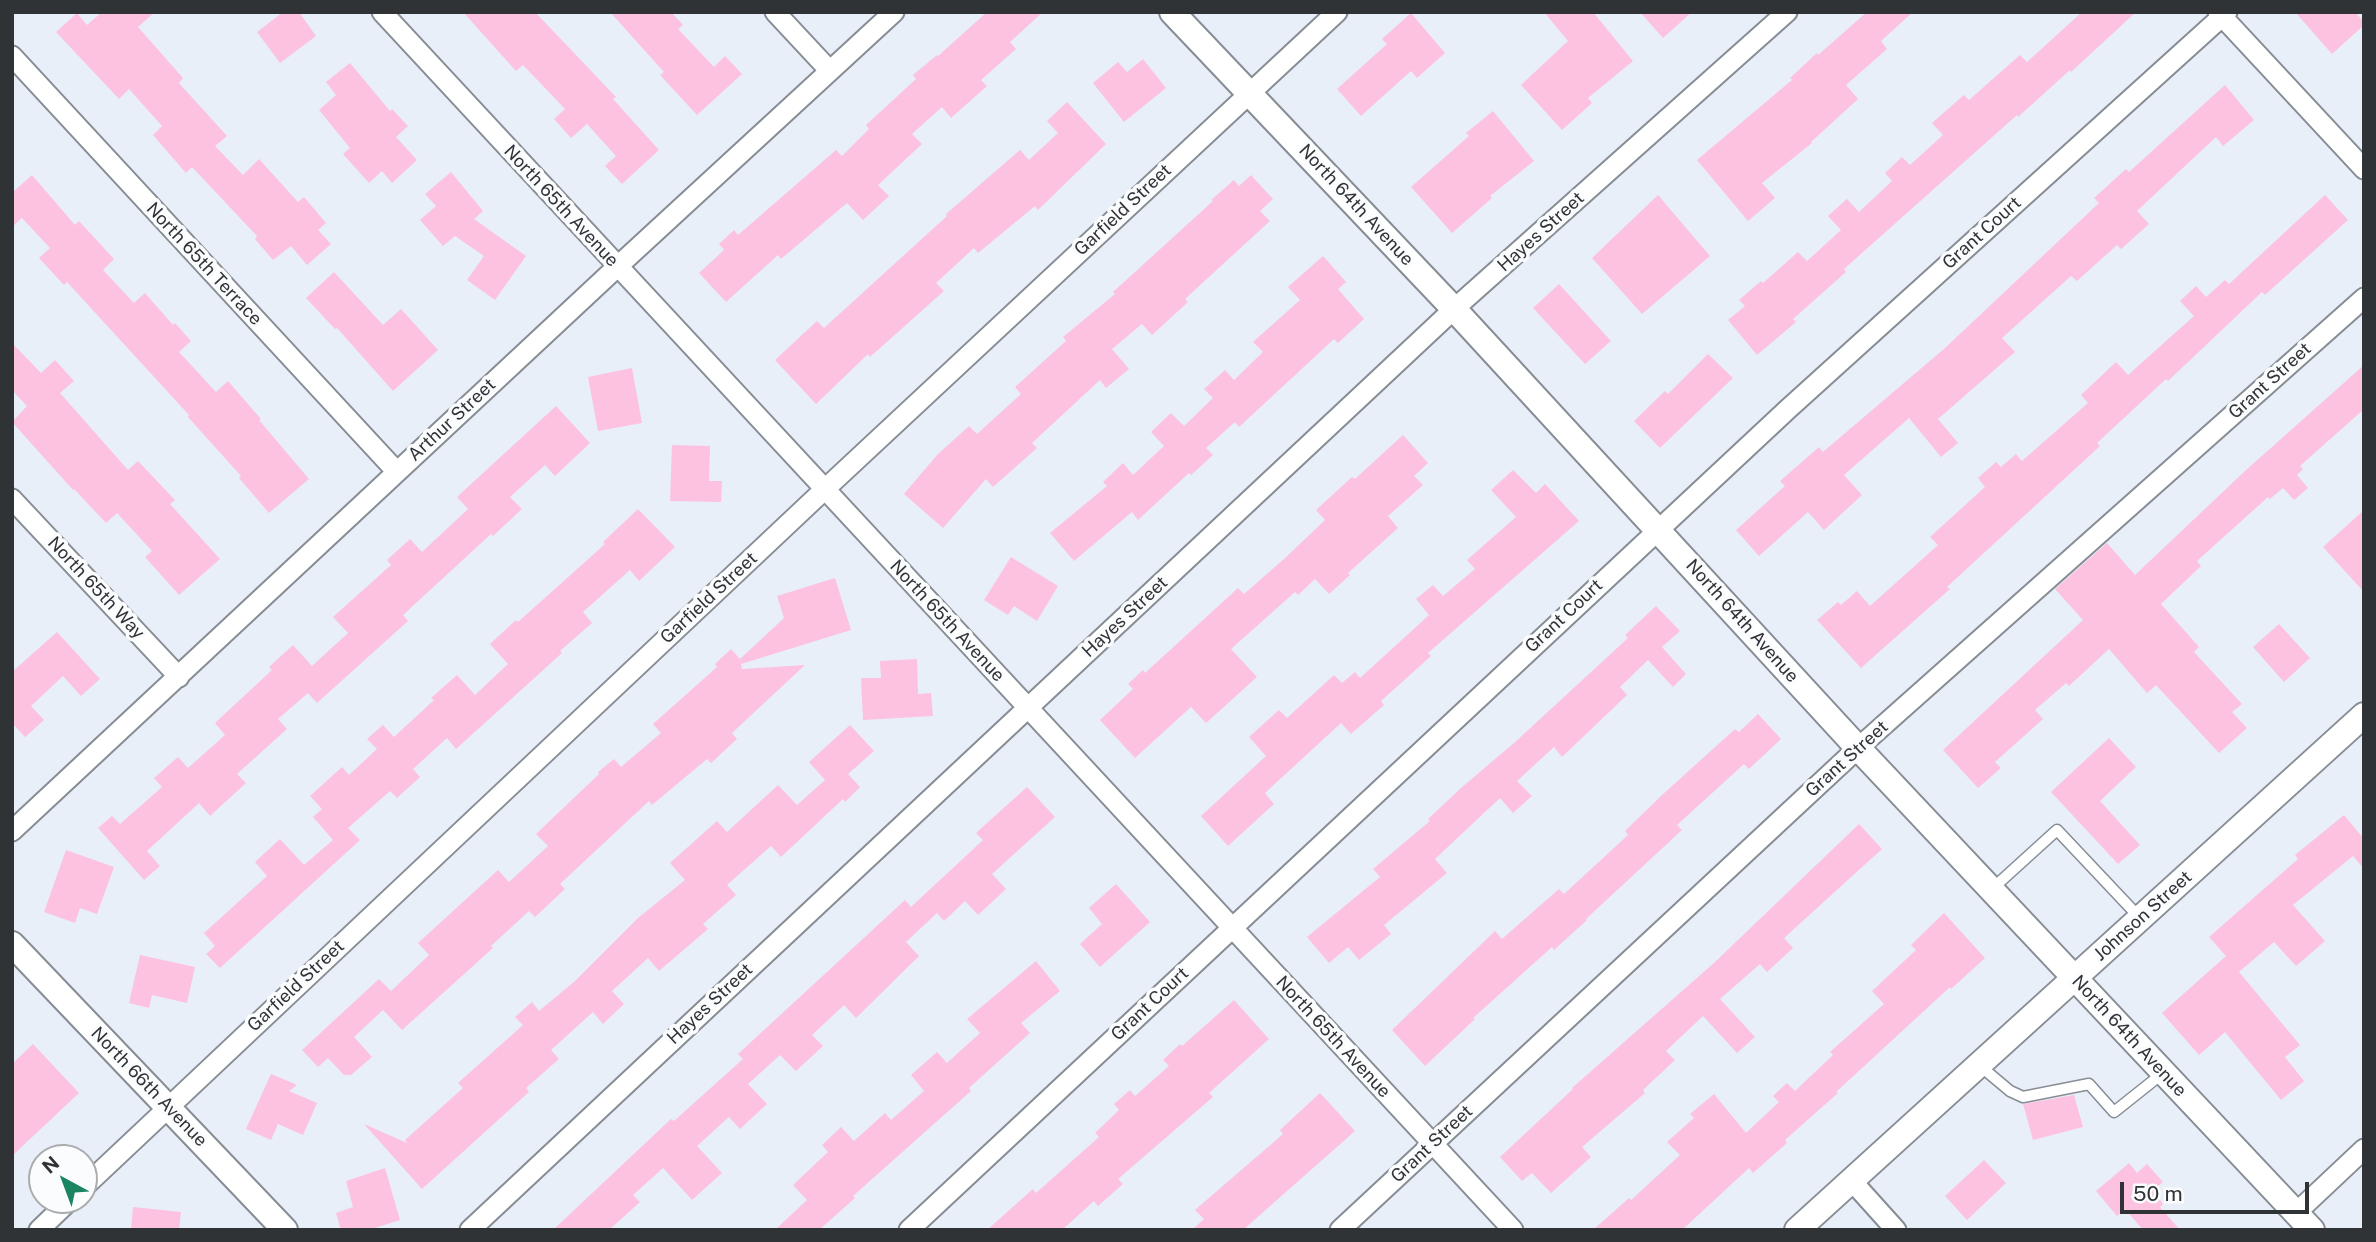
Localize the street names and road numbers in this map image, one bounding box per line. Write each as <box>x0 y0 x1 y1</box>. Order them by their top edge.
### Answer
street label: North 64th Avenue <box>1294 140 1418 270</box>
street label: North 65th Avenue <box>499 141 623 271</box>
street label: Garfield Street <box>1070 160 1176 260</box>
street label: Hayes Street <box>1493 187 1589 277</box>
street label: Grant Court <box>1938 192 2026 274</box>
street label: North 65th Terrace <box>142 198 266 330</box>
street label: Grant Street <box>2224 338 2316 424</box>
street label: Arthur Street <box>404 374 500 466</box>
street label: North 65th Way <box>43 532 149 644</box>
street label: Garfield Street <box>656 548 762 648</box>
street label: North 64th Avenue <box>1681 555 1803 687</box>
street label: North 65th Avenue <box>885 556 1009 686</box>
street label: Hayes Street <box>1078 572 1172 662</box>
street label: Grant Court <box>1521 575 1607 657</box>
street label: Grant Street <box>1801 716 1893 802</box>
street label: Johnson Street <box>2090 866 2196 966</box>
street label: Garfield Street <box>243 936 349 1036</box>
street label: Hayes Street <box>663 959 757 1049</box>
street label: Grant Court <box>1107 963 1193 1045</box>
street label: North 64th Avenue <box>2067 971 2191 1101</box>
street label: North 65th Avenue <box>1271 972 1395 1102</box>
street label: North 66th Avenue <box>86 1023 212 1151</box>
street label: Grant Street <box>1387 1101 1477 1187</box>

